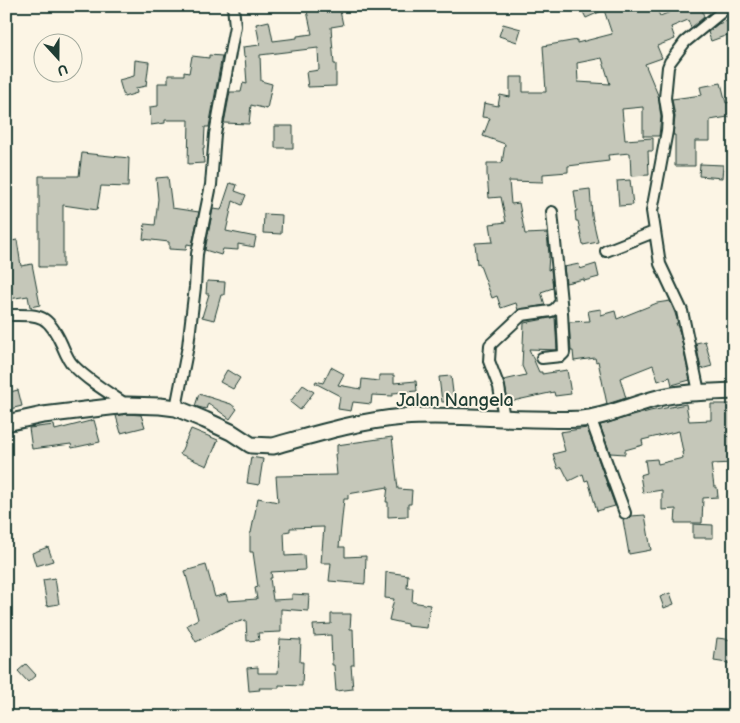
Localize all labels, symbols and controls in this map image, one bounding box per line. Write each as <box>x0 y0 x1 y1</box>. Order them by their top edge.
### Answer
north arrow <box>32 32 82 82</box>
text: U <box>55 60 70 79</box>
street label: Jalan Nangela <box>396 390 514 411</box>

